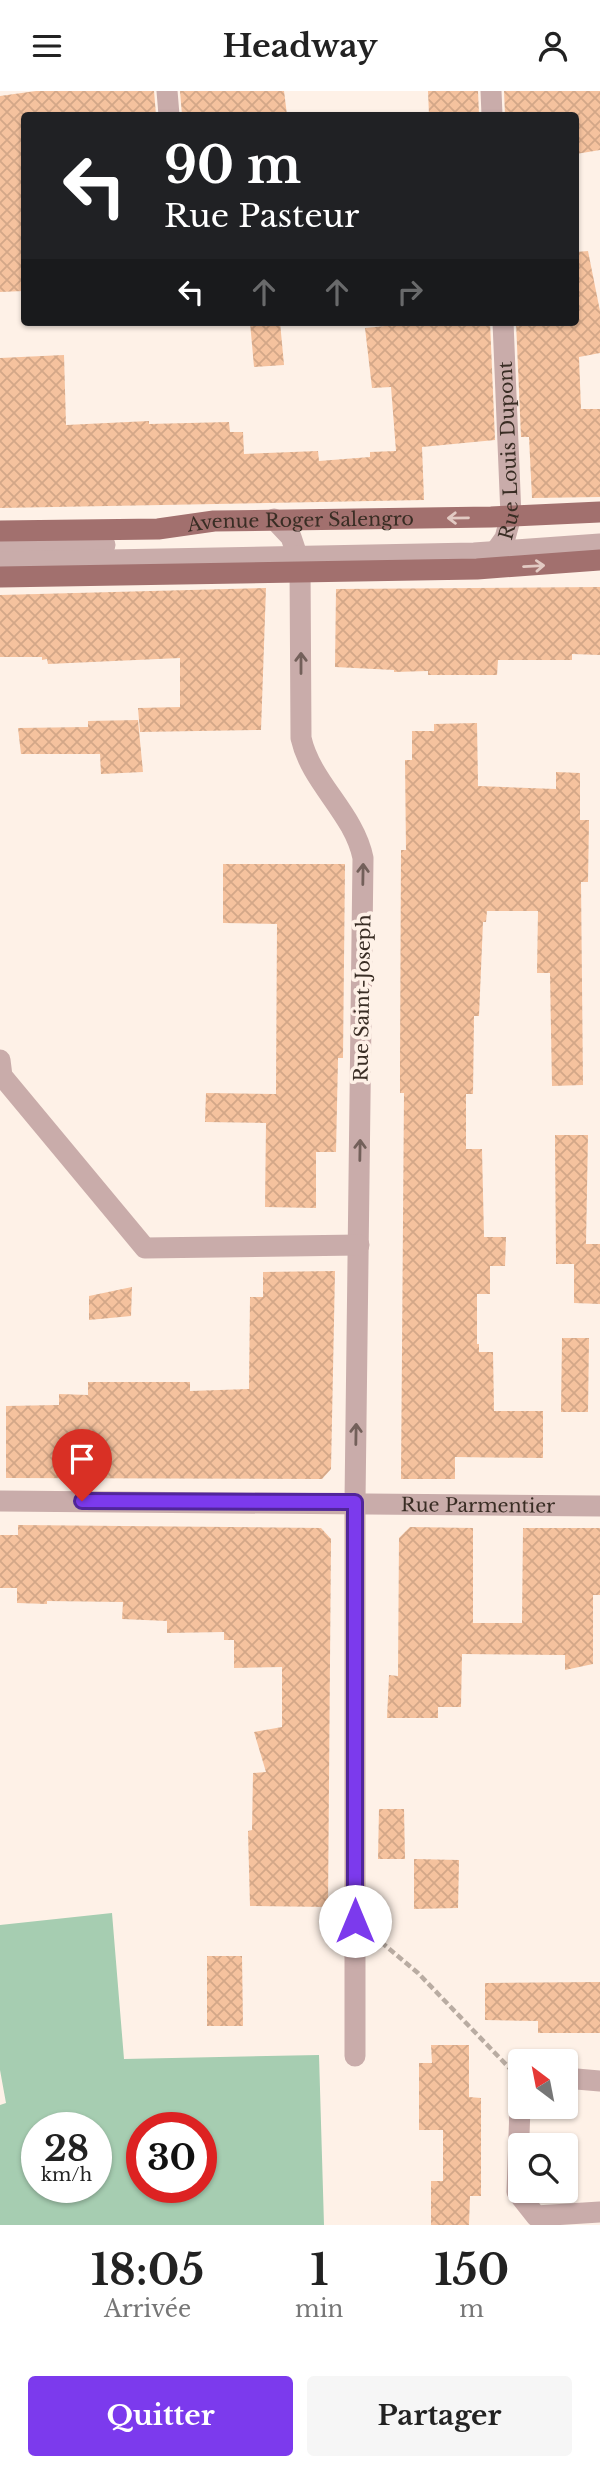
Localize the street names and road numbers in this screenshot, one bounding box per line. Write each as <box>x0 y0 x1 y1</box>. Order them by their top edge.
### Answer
street label: Rue Louis Dupont <box>494 360 524 542</box>
street label: Avenue Roger Salengro <box>185 507 414 537</box>
street label: Rue Saint-Joseph <box>350 914 375 1082</box>
street label: Rue Parmentier <box>401 1493 555 1518</box>

